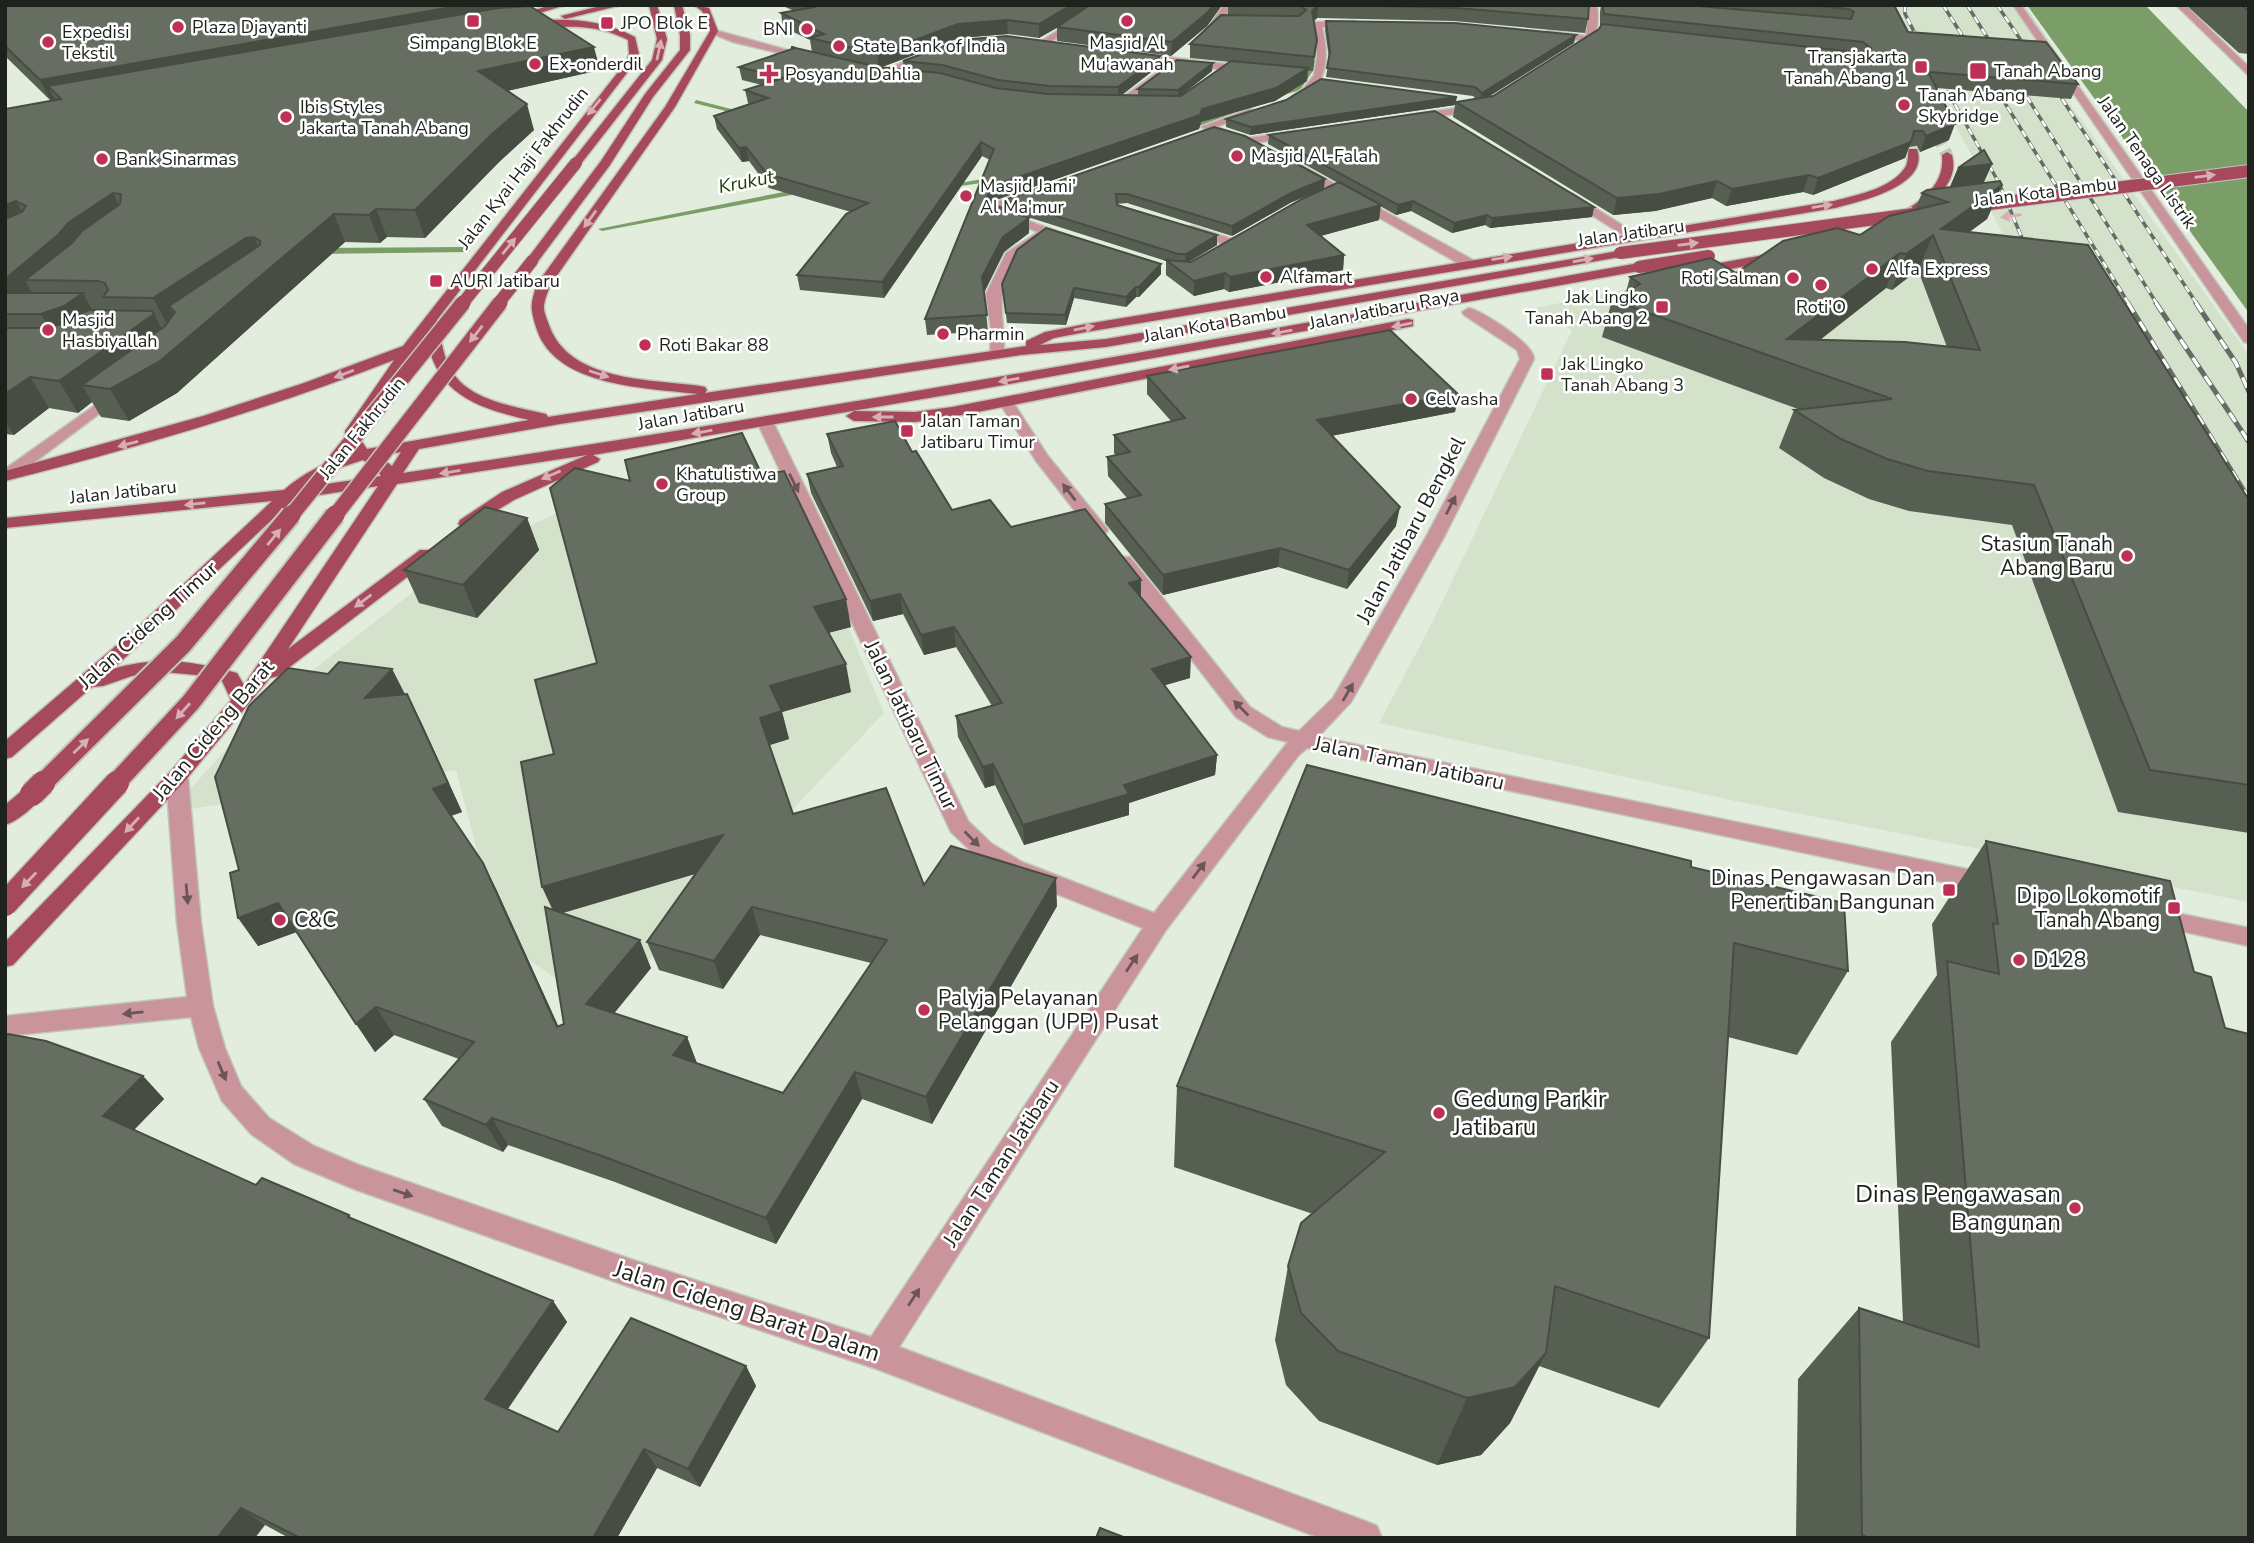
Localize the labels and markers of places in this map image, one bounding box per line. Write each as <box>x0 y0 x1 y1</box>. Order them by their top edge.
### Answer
place label: JPO Blok E <box>620 11 708 35</box>
marker: Simpang Blok E <box>465 13 481 29</box>
marker: Masjid Al Mu'awanah <box>1119 13 1135 29</box>
place label: Plaza Djayanti <box>192 15 307 39</box>
marker: JPO Blok E <box>599 15 615 31</box>
place label: BNI <box>763 17 793 41</box>
marker: Plaza Djayanti <box>170 19 186 35</box>
place label: Expedisi Tekstil <box>62 20 130 65</box>
marker: BNI <box>799 21 815 37</box>
place label: Simpang Blok E <box>409 31 537 55</box>
place label: Masjid Al Mu'awanah <box>1080 31 1174 76</box>
marker: Expedisi Tekstil <box>40 34 56 50</box>
place label: State Bank of India <box>853 34 1005 58</box>
marker: State Bank of India <box>831 38 847 54</box>
place label: Transjakarta Tanah Abang 1 <box>1784 45 1907 90</box>
place label: Ex-onderdil <box>549 52 644 76</box>
marker: Ex-onderdil <box>527 56 543 72</box>
marker: Transjakarta Tanah Abang 1 <box>1913 59 1929 75</box>
place label: Tanah Abang <box>1994 59 2102 83</box>
marker: Tanah Abang <box>1968 61 1988 81</box>
place label: Posyandu Dahlia <box>785 62 921 86</box>
marker: Posyandu Dahlia <box>759 64 779 84</box>
place label: Tanah Abang Skybridge <box>1918 83 2026 128</box>
place label: Ibis Styles Jakarta Tanah Abang <box>299 95 469 140</box>
marker: Tanah Abang Skybridge <box>1896 97 1912 113</box>
marker: Ibis Styles Jakarta Tanah Abang <box>278 109 294 125</box>
place label: Masjid Al-Falah <box>1251 144 1378 168</box>
place label: Bank Sinarmas <box>116 147 237 171</box>
marker: Masjid Al-Falah <box>1229 148 1245 164</box>
marker: Bank Sinarmas <box>94 151 110 167</box>
place label: Masjid Jami' Al Ma'mur <box>980 174 1076 219</box>
marker: Masjid Jami' Al Ma'mur <box>958 188 974 204</box>
place label: Alfa Express <box>1886 257 1988 281</box>
marker: Alfa Express <box>1864 261 1880 277</box>
place label: Alfamart <box>1280 265 1353 289</box>
place label: Roti Salman <box>1681 266 1779 290</box>
place label: AURI Jatibaru <box>450 269 560 293</box>
marker: Alfamart <box>1258 269 1274 285</box>
marker: Roti Salman <box>1785 270 1801 286</box>
marker: AURI Jatibaru <box>428 273 444 289</box>
marker: Roti'O <box>1813 277 1829 293</box>
place label: Jak Lingko Tanah Abang 2 <box>1525 285 1648 330</box>
place label: Roti'O <box>1796 295 1846 319</box>
marker: Jak Lingko Tanah Abang 2 <box>1654 299 1670 315</box>
place label: Masjid Hasbiyallah <box>62 308 158 353</box>
marker: Masjid Hasbiyallah <box>40 322 56 338</box>
place label: Pharmin <box>957 322 1024 346</box>
marker: Pharmin <box>935 326 951 342</box>
place label: Roti Bakar 88 <box>659 333 769 357</box>
marker: Roti Bakar 88 <box>637 337 653 353</box>
place label: Jak Lingko Tanah Abang 3 <box>1560 352 1684 397</box>
marker: Jak Lingko Tanah Abang 3 <box>1539 366 1555 382</box>
place label: Celvasha <box>1425 387 1498 411</box>
marker: Celvasha <box>1403 391 1419 407</box>
place label: Jalan Taman Jatibaru Timur <box>920 409 1036 454</box>
marker: Jalan Taman Jatibaru Timur <box>899 423 915 439</box>
place label: Khatulistiwa Group <box>676 462 776 507</box>
marker: Khatulistiwa Group <box>654 476 670 492</box>
place label: Stasiun Tanah Abang Baru <box>1980 530 2113 582</box>
marker: Stasiun Tanah Abang Baru <box>2119 548 2135 564</box>
place label: Dinas Pengawasan Dan Penertiban Bangunan <box>1711 864 1935 916</box>
marker: Dinas Pengawasan Dan Penertiban Bangunan <box>1941 882 1957 898</box>
place label: Dipo Lokomotif Tanah Abang <box>2017 882 2161 934</box>
marker: Dipo Lokomotif Tanah Abang <box>2166 900 2182 916</box>
place label: C&C <box>294 906 336 934</box>
marker: C&C <box>272 912 288 928</box>
place label: D128 <box>2033 946 2086 974</box>
marker: D128 <box>2011 952 2027 968</box>
place label: Palyja Pelayanan Pelanggan (UPP) Pusat <box>938 984 1159 1036</box>
marker: Palyja Pelayanan Pelanggan (UPP) Pusat <box>916 1002 932 1018</box>
place label: Gedung Parkir Jatibaru <box>1452 1083 1607 1143</box>
marker: Gedung Parkir Jatibaru <box>1431 1105 1447 1121</box>
place label: Dinas Pengawasan Bangunan <box>1855 1178 2061 1238</box>
marker: Dinas Pengawasan Bangunan <box>2067 1200 2083 1216</box>

